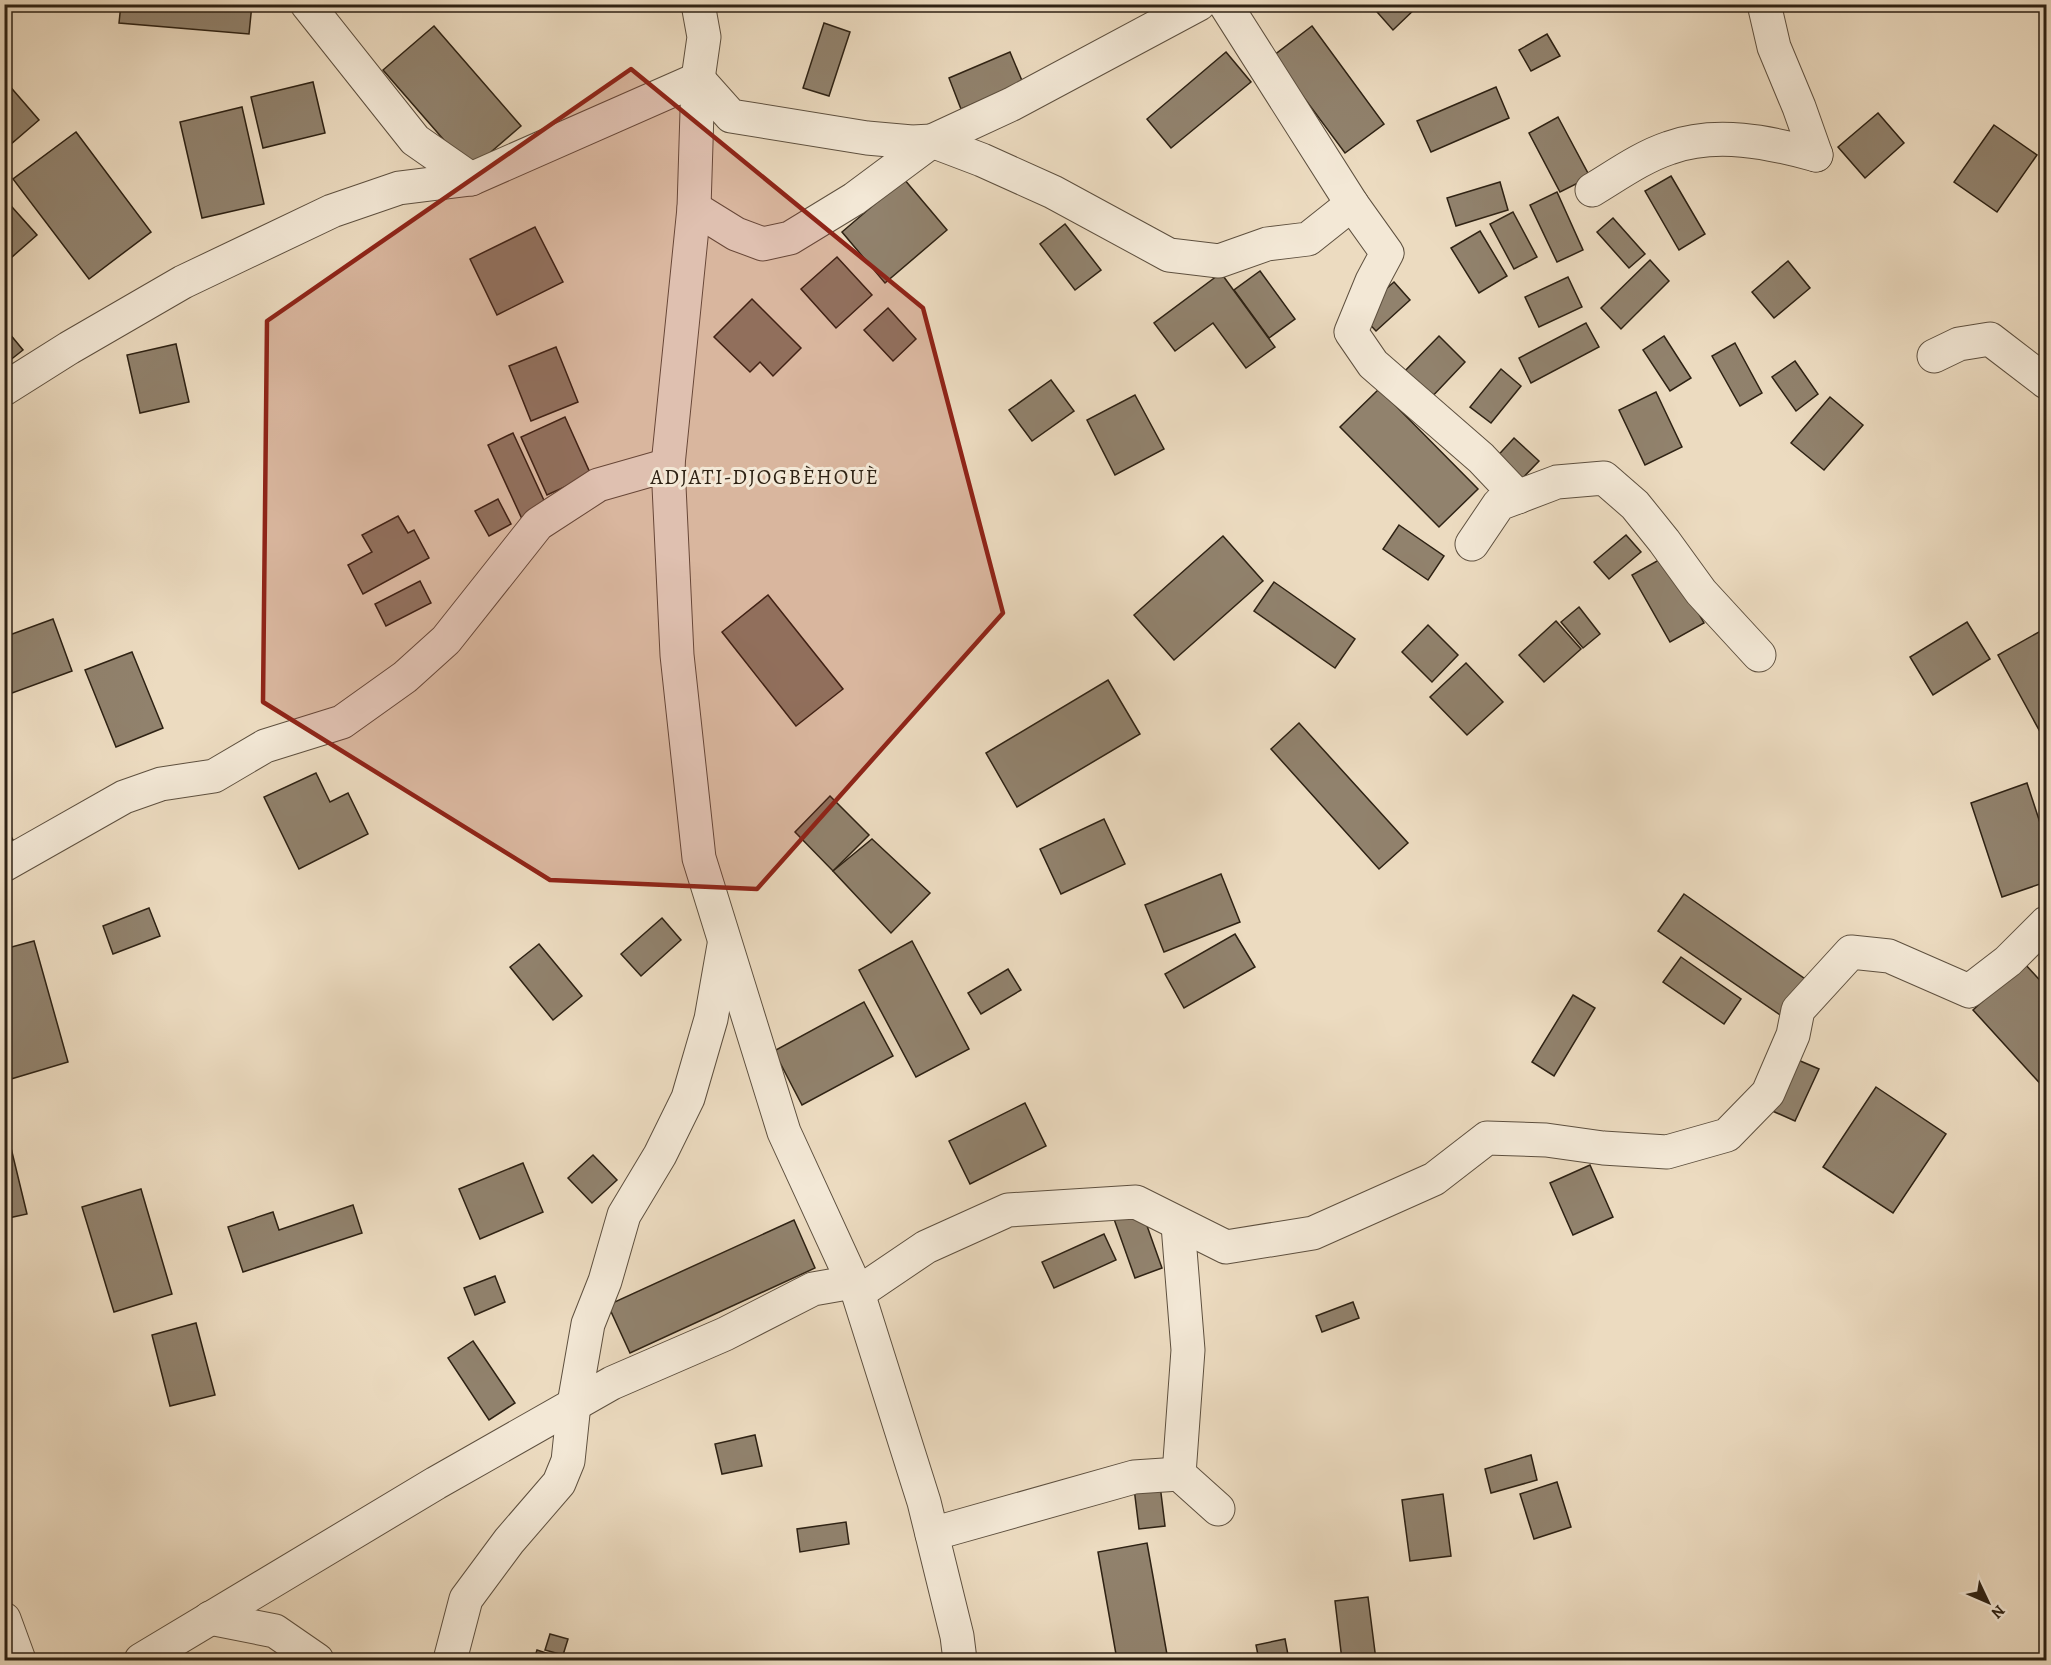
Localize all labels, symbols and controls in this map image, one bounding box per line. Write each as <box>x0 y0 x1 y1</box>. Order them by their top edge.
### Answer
district label: ADJATI-DJOGBÈHOUÈ <box>650 463 879 491</box>
north arrow <box>1958 1572 2018 1632</box>
text: N <box>1986 1600 2010 1624</box>

